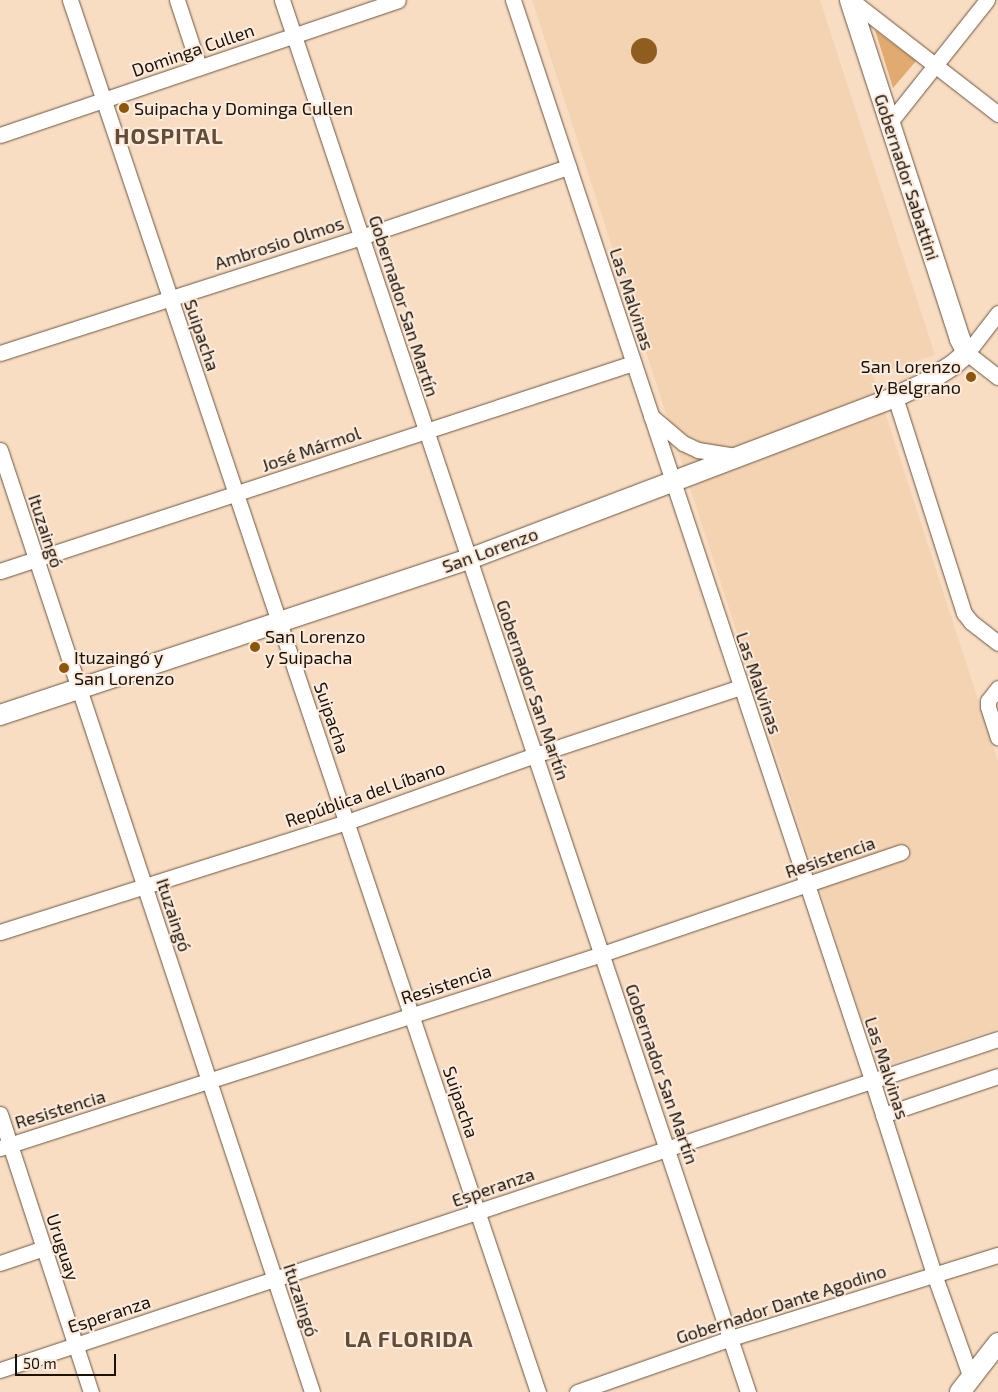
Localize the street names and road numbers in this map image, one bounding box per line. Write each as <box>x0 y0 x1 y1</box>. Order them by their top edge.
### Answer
street label: Dominga Cullen <box>129 19 257 81</box>
street label: Gobernador Sabattini <box>870 91 944 263</box>
street label: Ambrosio Olmos <box>212 212 346 274</box>
street label: Gobernador San Martín <box>364 212 444 400</box>
street label: Las Malvinas <box>605 245 659 353</box>
street label: Suipacha <box>180 296 224 374</box>
street label: José Mármol <box>259 422 363 476</box>
street label: Ituzaingó <box>24 492 68 570</box>
street label: San Lorenzo <box>439 523 541 577</box>
street label: Gobernador San Martín <box>492 597 574 783</box>
street label: Las Malvinas <box>731 629 787 737</box>
street label: Suipacha <box>310 679 354 757</box>
street label: República del Líbano <box>282 756 448 832</box>
street label: Resistencia <box>782 832 878 882</box>
street label: Ituzaingó <box>152 876 196 954</box>
street label: Resistencia <box>398 959 494 1009</box>
street label: Gobernador San Martín <box>621 981 703 1167</box>
street label: Las Malvinas <box>860 1014 914 1122</box>
street label: Suipacha <box>439 1063 483 1141</box>
street label: Resistencia <box>12 1085 108 1133</box>
street label: Esperanza <box>449 1163 537 1211</box>
street label: Uruguay <box>42 1211 84 1283</box>
street label: Gobernador Dante Agodino <box>673 1260 889 1348</box>
street label: Ituzaingó <box>279 1261 323 1339</box>
street label: Esperanza <box>65 1290 153 1338</box>

